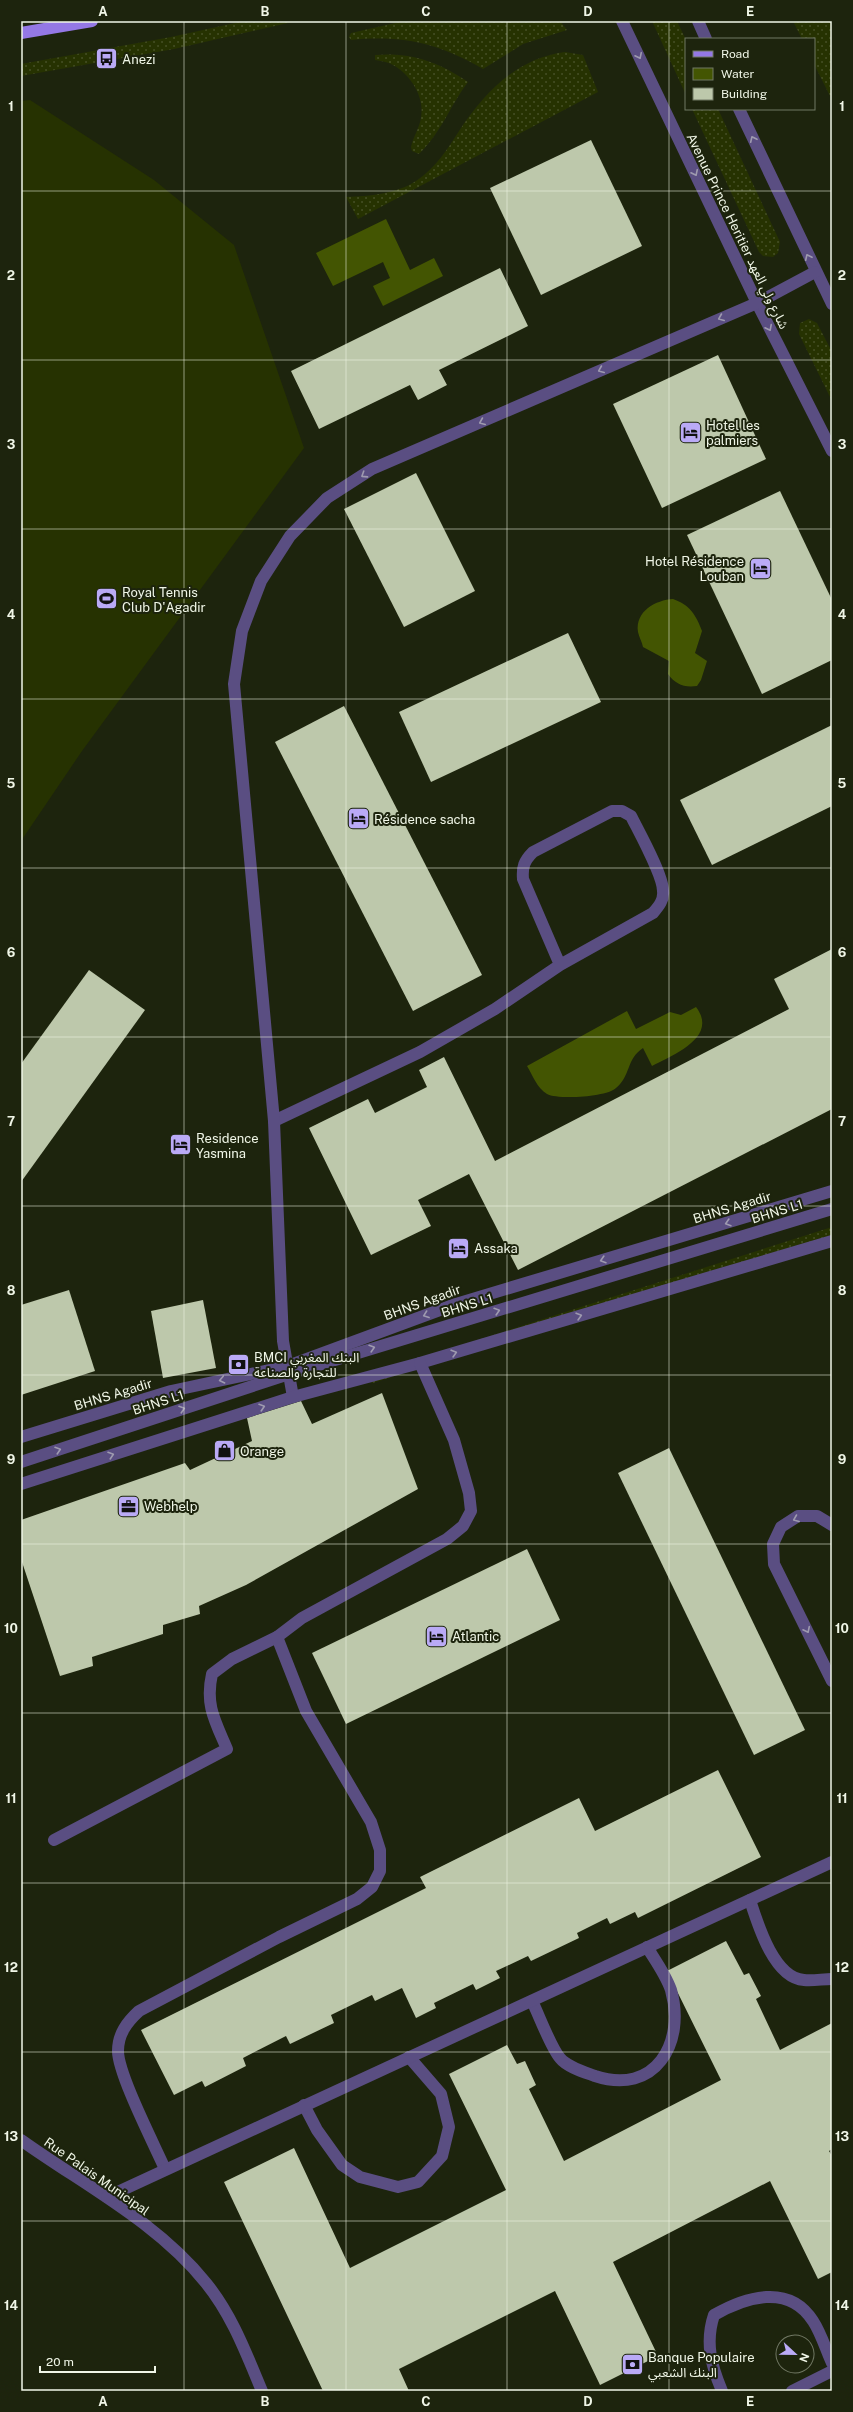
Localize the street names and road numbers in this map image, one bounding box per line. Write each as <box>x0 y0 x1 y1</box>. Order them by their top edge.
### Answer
street label: Avenue Prince Heritier شارع ولي العهد <box>681 131 792 333</box>
street label: BHNS Agadir <box>691 1188 773 1226</box>
street label: BHNS L1 <box>749 1197 805 1226</box>
street label: BHNS Agadir <box>382 1282 463 1323</box>
street label: BHNS L1 <box>439 1291 495 1320</box>
street label: BHNS Agadir <box>72 1375 154 1413</box>
street label: BHNS L1 <box>131 1387 186 1418</box>
street label: Rue Palais Municipal <box>41 2134 152 2218</box>

